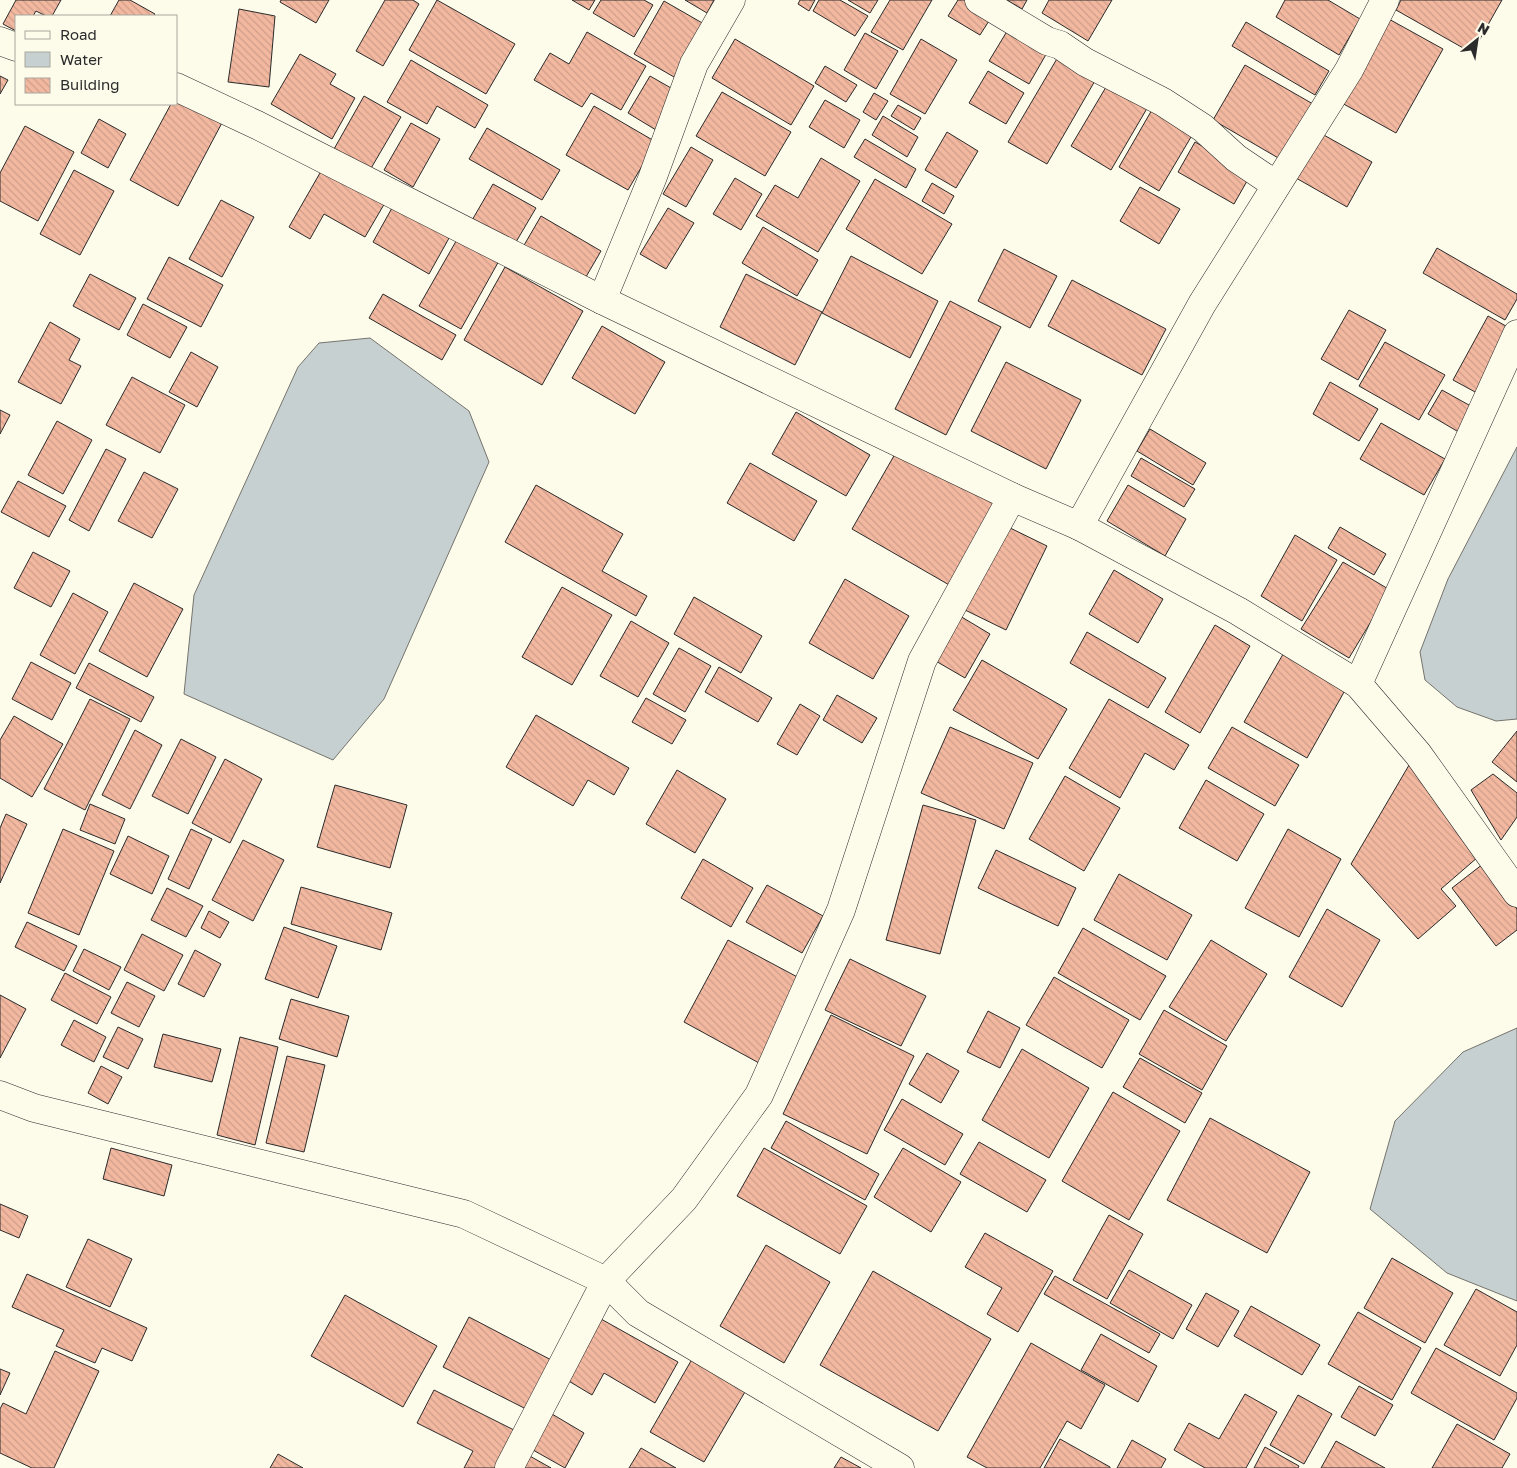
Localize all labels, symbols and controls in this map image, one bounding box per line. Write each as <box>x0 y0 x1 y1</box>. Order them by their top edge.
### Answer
legend <box>15 15 178 105</box>
north arrow <box>1452 15 1502 65</box>
text: N <box>1475 18 1493 38</box>
text: Road <box>60 25 97 43</box>
text: Water <box>60 50 103 68</box>
text: Building <box>60 75 120 93</box>

